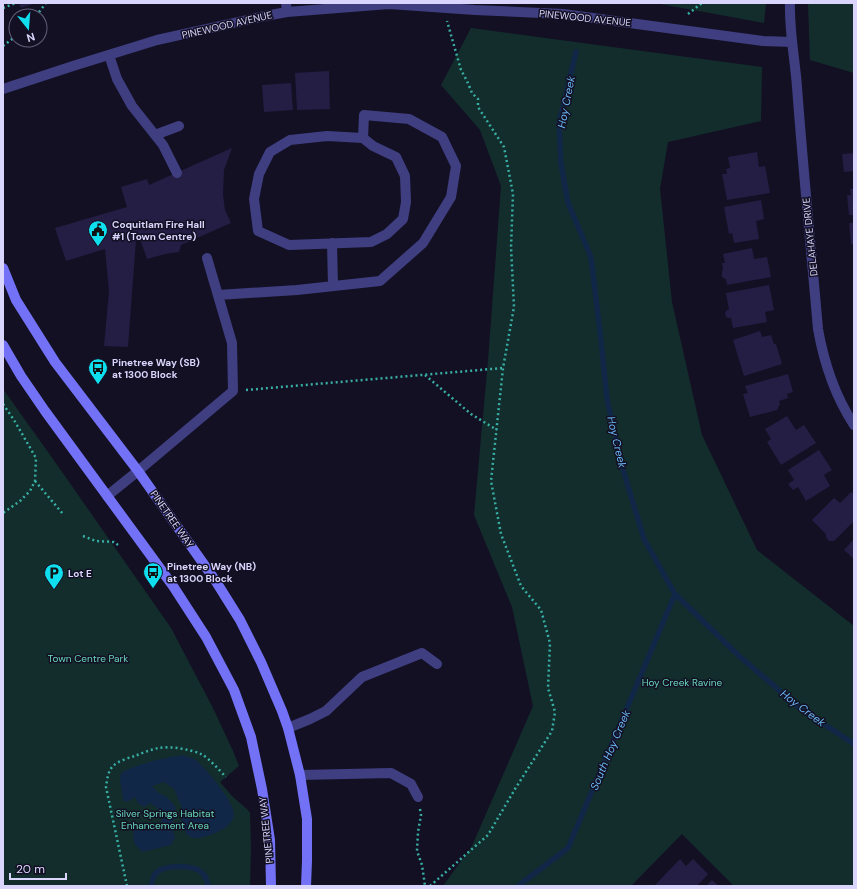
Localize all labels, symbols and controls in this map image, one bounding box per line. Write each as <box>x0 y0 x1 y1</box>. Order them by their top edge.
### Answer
street label: PINEWOOD AVENUE <box>538 7 632 29</box>
north arrow <box>8 8 48 48</box>
street label: PINEWOOD AVENUE <box>181 8 274 42</box>
text: N <box>25 30 37 45</box>
water label: Hoy Creek <box>554 74 578 129</box>
street label: DELAHAYE DRIVE <box>799 197 821 277</box>
place label: Coquitlam Fire Hall #1 (Town Centre) <box>112 218 205 243</box>
public building icon: Coquitlam Fire Hall #1 (Town Centre) <box>87 219 109 247</box>
place label: Pinetree Way (SB) at 1300 Block <box>112 356 200 381</box>
bus stop icon: Pinetree Way (SB) at 1300 Block <box>87 357 109 385</box>
water label: Hoy Creek <box>604 415 630 470</box>
street label: PINETREE WAY <box>147 488 197 550</box>
place label: Pinetree Way (NB) at 1300 Block <box>167 560 256 585</box>
bus stop icon: Pinetree Way (NB) at 1300 Block <box>142 561 164 589</box>
parking icon: Lot E <box>43 562 65 590</box>
place label: Lot E <box>68 567 92 580</box>
park label: Town Centre Park <box>48 652 128 665</box>
park label: Hoy Creek Ravine <box>642 676 723 689</box>
water label: Hoy Creek <box>778 686 829 730</box>
water label: South Hoy Creek <box>587 707 633 792</box>
street label: PINETREE WAY <box>256 796 276 864</box>
park label: Silver Springs Habitat Enhancement Area <box>116 807 214 832</box>
scale bar <box>10 855 66 881</box>
text: 20 m <box>16 861 45 877</box>

